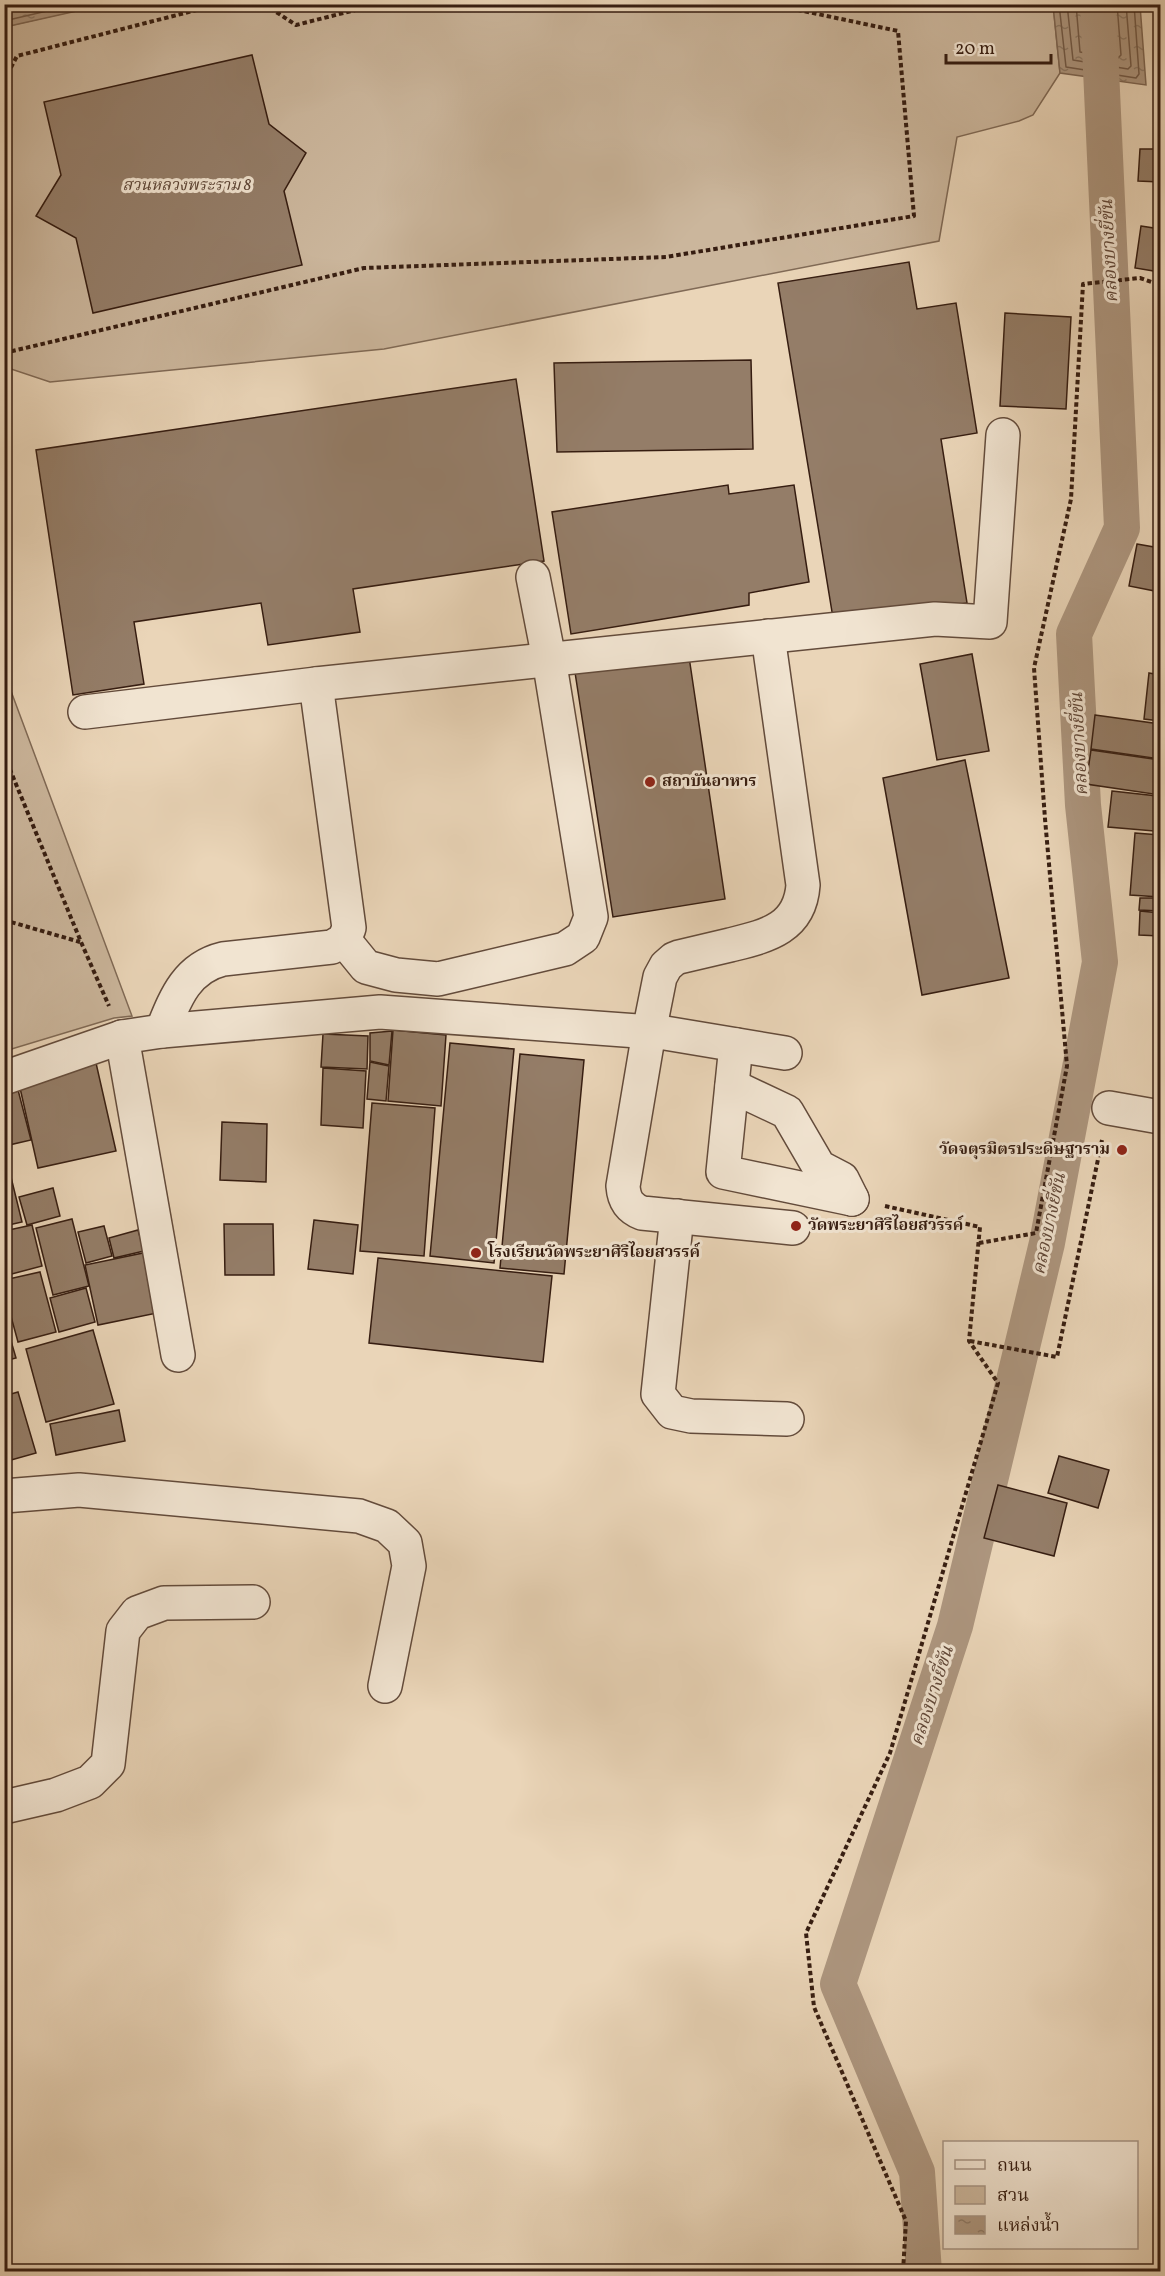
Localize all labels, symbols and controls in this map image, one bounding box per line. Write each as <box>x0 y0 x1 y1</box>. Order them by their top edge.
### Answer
scale bar <box>946 27 1051 65</box>
text: 20 m <box>955 37 995 62</box>
park label: สวนหลวงพระราม 8 <box>122 175 252 197</box>
water label: คลองบางยี่ขัน <box>1092 199 1125 304</box>
water label: คลองบางยี่ขัน <box>1062 692 1095 797</box>
place label: สถาบันอาหาร <box>662 771 756 793</box>
marker: สถาบันอาหาร <box>643 775 657 789</box>
place label: วัดจตุรมิตรประดิษฐาราม <box>939 1139 1110 1161</box>
marker: วัดจตุรมิตรประดิษฐาราม <box>1115 1143 1129 1157</box>
water label: คลองบางยี่ขัน <box>1024 1170 1073 1277</box>
place label: วัดพระยาศิริไอยสวรรค์ <box>808 1214 964 1237</box>
marker: วัดพระยาศิริไอยสวรรค์ <box>789 1219 803 1233</box>
place label: โรงเรียนวัดพระยาศิริไอยสวรรค์ <box>487 1241 701 1264</box>
marker: โรงเรียนวัดพระยาศิริไอยสวรรค์ <box>469 1246 483 1260</box>
water label: คลองบางยี่ขัน <box>902 1642 961 1749</box>
legend <box>943 2141 1138 2249</box>
text: ถนน <box>997 2154 1032 2179</box>
text: สวน <box>997 2184 1029 2209</box>
text: แหล่งน้ำ <box>997 2211 1060 2239</box>

